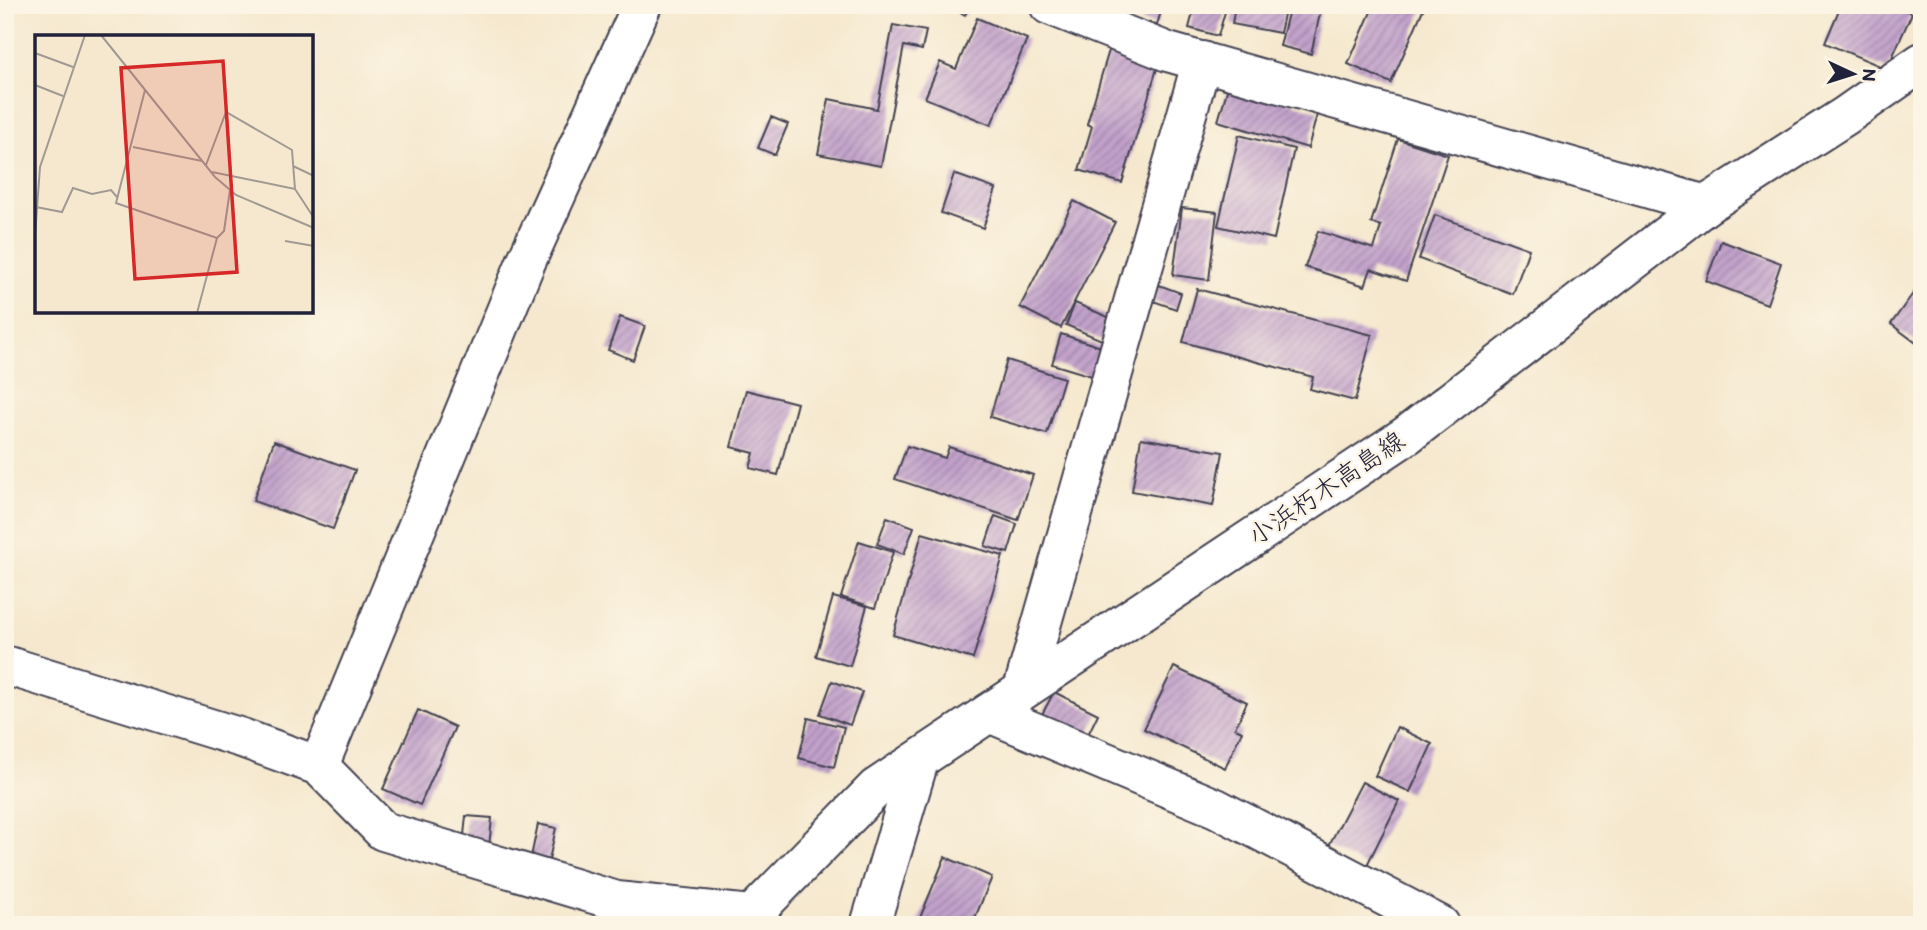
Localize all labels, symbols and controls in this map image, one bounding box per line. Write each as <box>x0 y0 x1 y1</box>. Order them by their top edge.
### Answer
inset map <box>35 35 313 313</box>
north arrow <box>1818 38 1888 108</box>
text: N <box>1858 68 1881 82</box>
street label: 小浜朽木高島線 <box>1242 424 1410 552</box>

